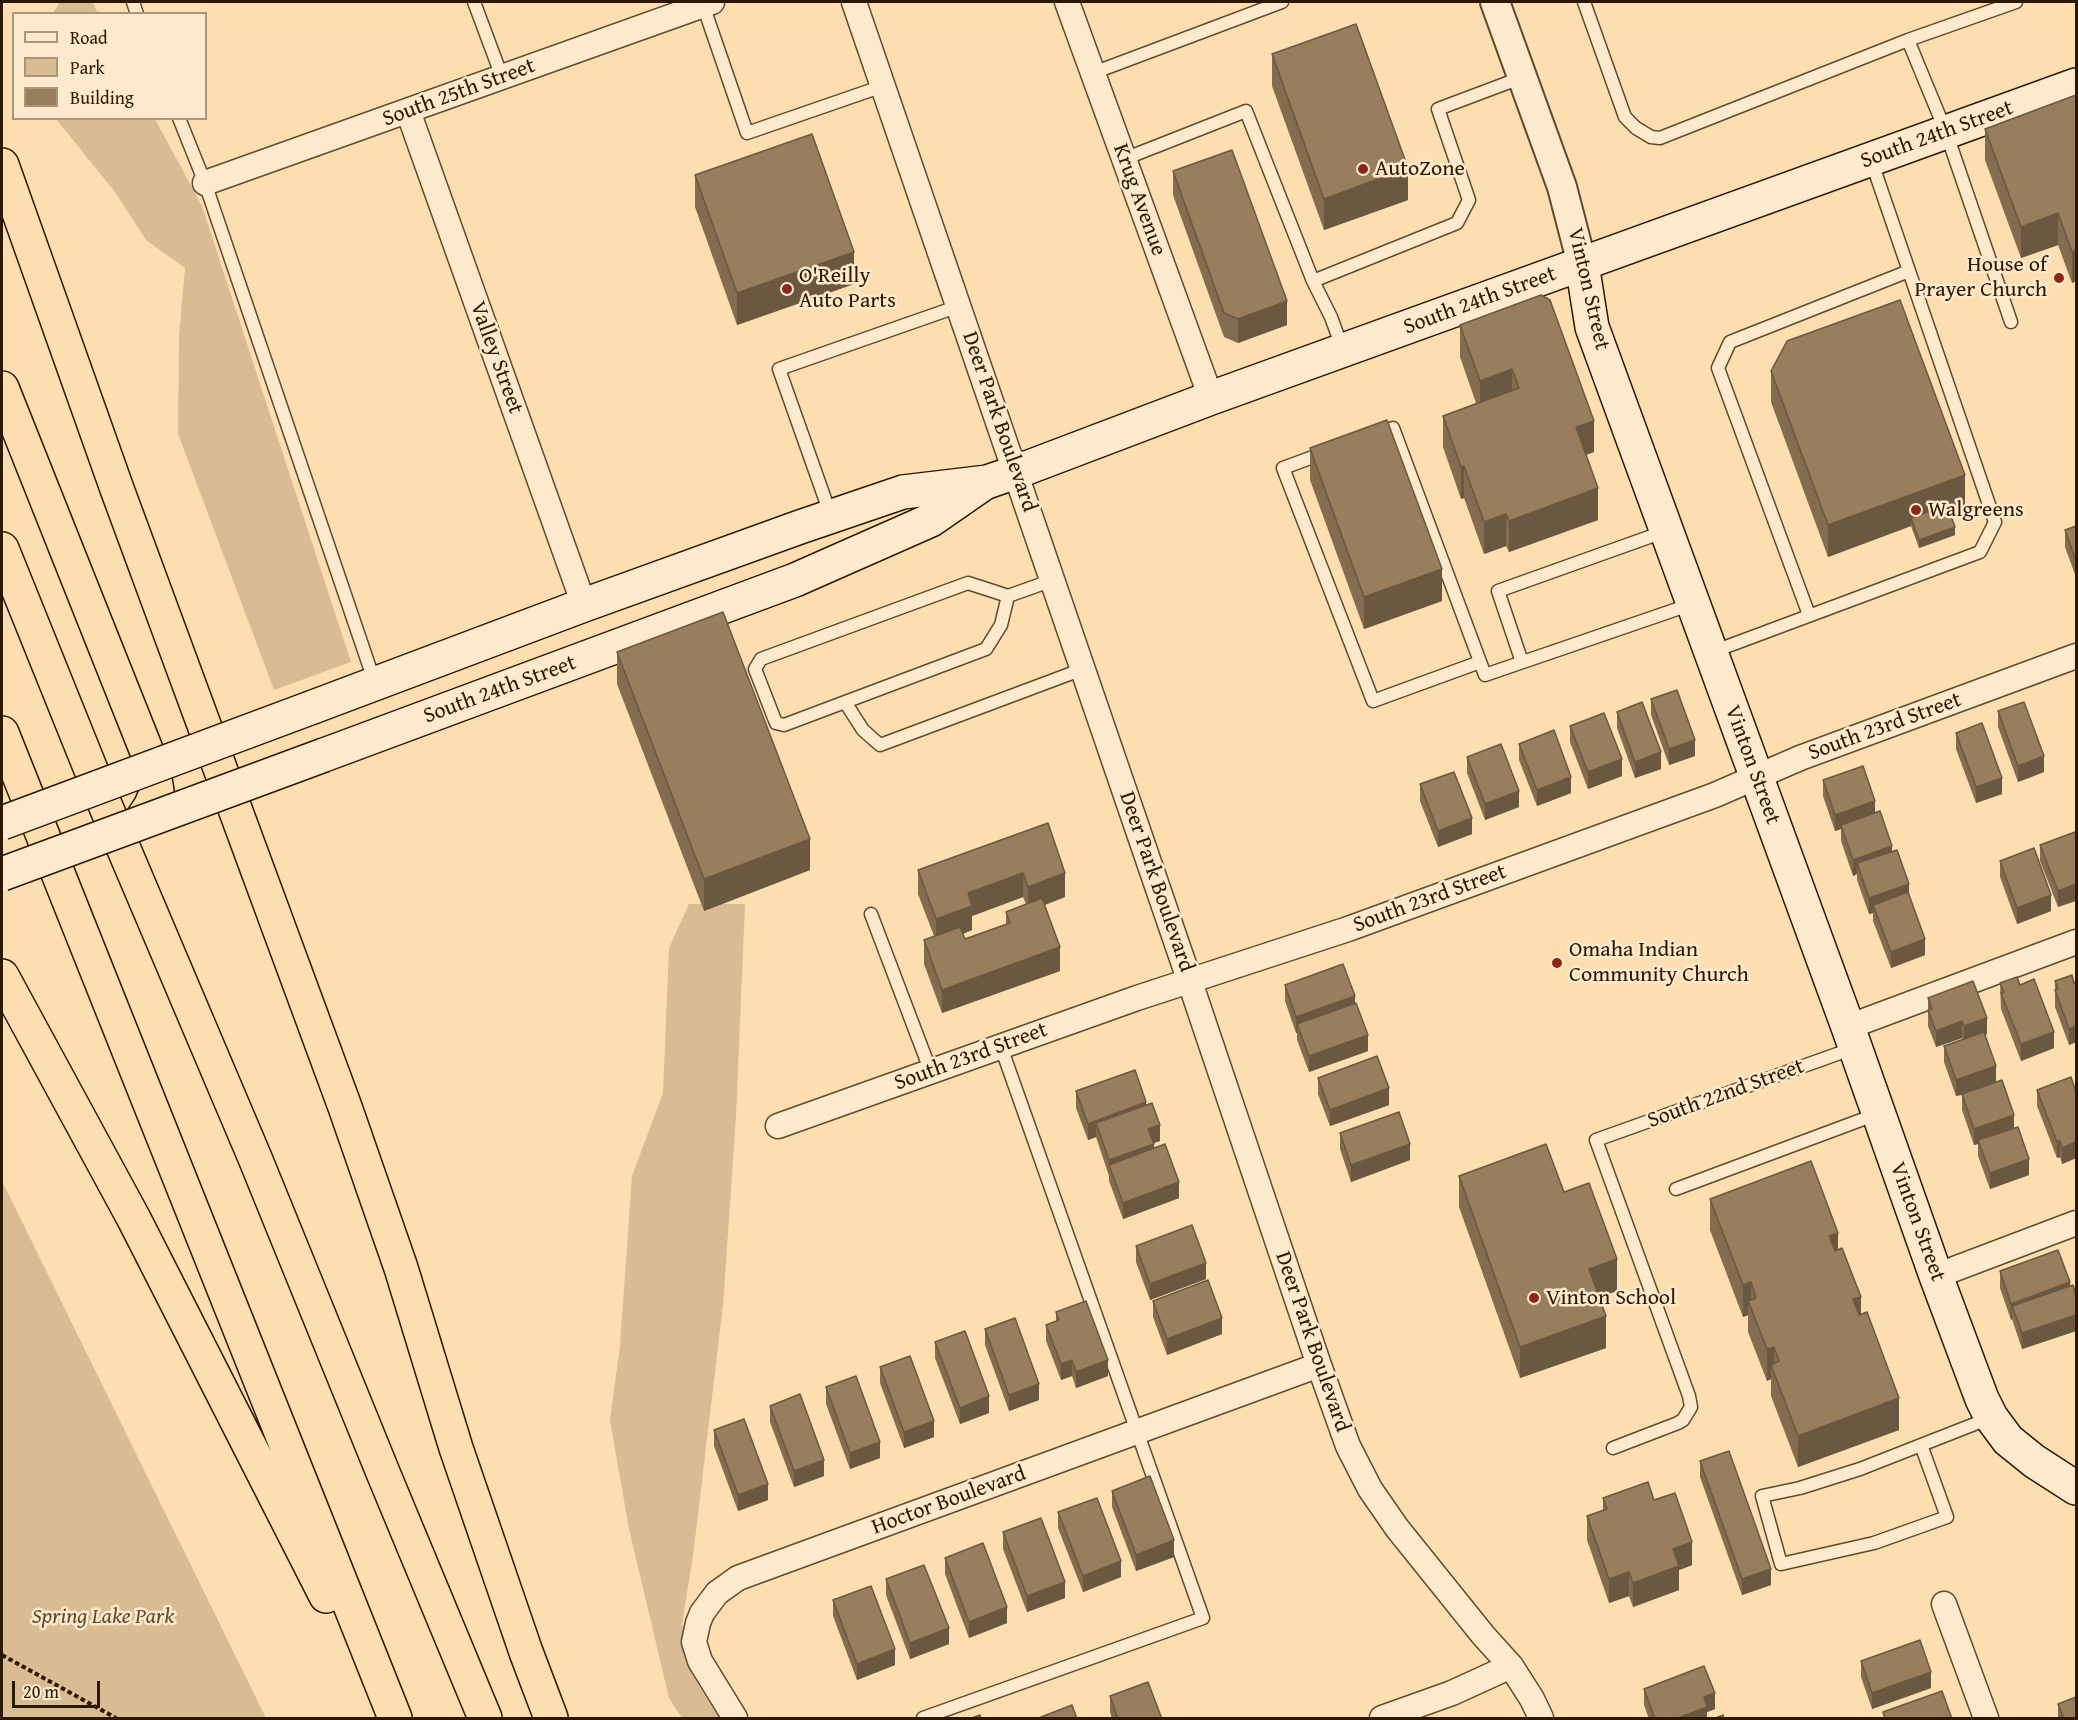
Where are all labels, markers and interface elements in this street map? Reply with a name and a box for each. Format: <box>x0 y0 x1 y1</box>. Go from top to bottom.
legend <box>12 12 207 120</box>
text: Road <box>70 24 108 51</box>
street label: South 25th Street <box>379 53 539 133</box>
text: Park <box>70 54 105 81</box>
text: Building <box>70 84 134 111</box>
street label: South 24th Street <box>1857 95 2017 175</box>
street label: Krug Avenue <box>1107 140 1171 260</box>
place label: AutoZone <box>1375 156 1465 182</box>
marker: AutoZone <box>1356 162 1370 176</box>
street label: Vinton Street <box>1561 225 1615 353</box>
place label: House of Prayer Church <box>1914 252 2047 304</box>
street label: South 24th Street <box>1400 261 1560 341</box>
place label: O'Reilly Auto Parts <box>799 263 896 314</box>
marker: House of Prayer Church <box>2052 271 2066 285</box>
marker: O'Reilly Auto Parts <box>780 282 794 296</box>
street label: Valley Street <box>463 298 529 418</box>
street label: Deer Park Boulevard <box>956 328 1042 516</box>
place label: Walgreens <box>1928 497 2024 523</box>
marker: Walgreens <box>1909 503 1923 517</box>
street label: South 24th Street <box>420 650 580 730</box>
street label: South 23rd Street <box>1805 687 1965 767</box>
street label: Vinton Street <box>1718 702 1786 828</box>
street label: Deer Park Boulevard <box>1113 788 1199 976</box>
street label: South 23rd Street <box>1350 859 1510 939</box>
place label: Omaha Indian Community Church <box>1569 937 1749 988</box>
marker: Omaha Indian Community Church <box>1550 956 1564 970</box>
street label: South 23rd Street <box>891 1017 1051 1097</box>
street label: South 22nd Street <box>1644 1053 1808 1135</box>
street label: Vinton Street <box>1883 1159 1951 1285</box>
street label: Deer Park Boulevard <box>1269 1248 1355 1436</box>
place label: Vinton School <box>1546 1285 1676 1311</box>
marker: Vinton School <box>1527 1291 1541 1305</box>
street label: Hoctor Boulevard <box>868 1461 1030 1541</box>
park label: Spring Lake Park <box>32 1604 174 1630</box>
scale bar <box>15 1669 104 1707</box>
text: 20 m <box>23 1678 59 1705</box>

